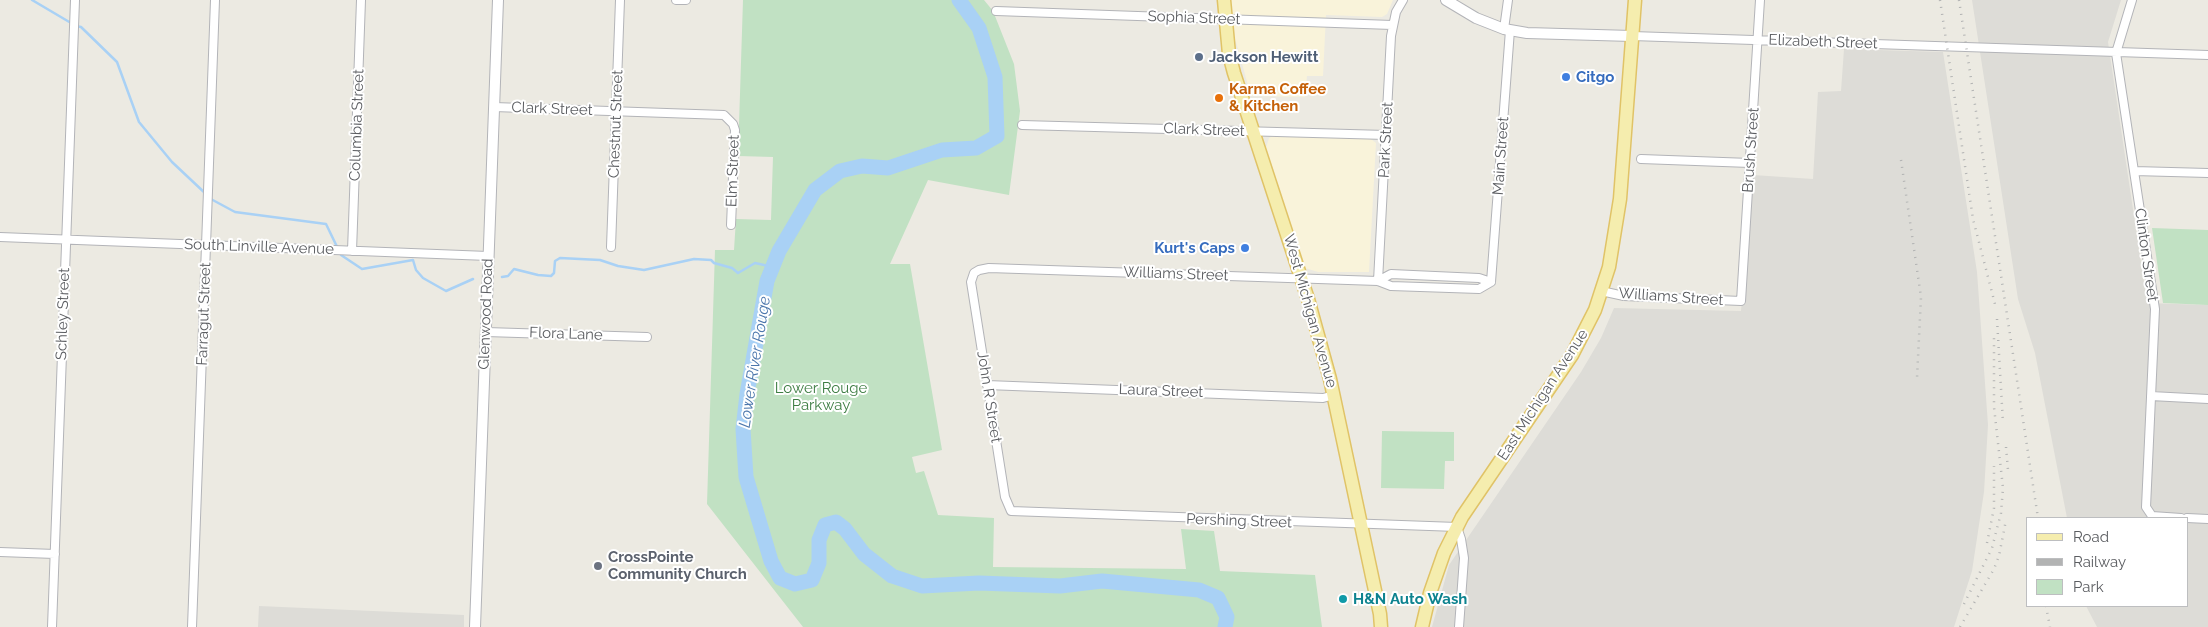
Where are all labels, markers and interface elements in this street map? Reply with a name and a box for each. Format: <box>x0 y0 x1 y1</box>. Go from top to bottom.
street label: Sophia Street <box>1147 7 1241 29</box>
street label: Elizabeth Street <box>1768 31 1878 53</box>
place label: Jackson Hewitt <box>1209 48 1318 66</box>
marker: Jackson Hewitt <box>1193 51 1205 63</box>
place label: Citgo <box>1576 68 1614 86</box>
street label: Columbia Street <box>346 69 368 181</box>
street label: Chestnut Street <box>605 70 627 178</box>
marker: Citgo <box>1560 71 1572 83</box>
place label: Karma Coffee & Kitchen <box>1229 80 1326 115</box>
marker: Karma Coffee & Kitchen <box>1213 92 1225 104</box>
street label: Clark Street <box>511 99 593 119</box>
street label: Park Street <box>1375 102 1397 178</box>
street label: Brush Street <box>1739 107 1763 193</box>
street label: Main Street <box>1489 116 1513 196</box>
street label: Clark Street <box>1163 120 1245 140</box>
street label: Elm Street <box>723 135 743 207</box>
street label: Clinton Street <box>2131 207 2161 303</box>
street label: West Michigan Avenue <box>1279 232 1341 390</box>
street label: South Linville Avenue <box>184 235 334 259</box>
place label: Kurt's Caps <box>1154 239 1235 257</box>
marker: Kurt's Caps <box>1239 242 1251 254</box>
street label: Glenwood Road <box>475 258 497 370</box>
street label: Farragut Street <box>193 262 215 366</box>
street label: Williams Street <box>1123 263 1229 285</box>
street label: Schley Street <box>52 268 74 360</box>
street label: Williams Street <box>1618 284 1724 310</box>
water label: Lower River Rouge <box>735 295 775 429</box>
street label: Flora Lane <box>529 324 603 344</box>
street label: East Michigan Avenue <box>1494 326 1592 464</box>
street label: John R Street <box>973 350 1005 444</box>
park label: Lower Rouge Parkway <box>775 379 867 414</box>
street label: Laura Street <box>1118 381 1204 401</box>
street label: Pershing Street <box>1186 510 1292 532</box>
legend <box>2026 517 2188 607</box>
text: Road <box>2073 528 2109 546</box>
place label: CrossPointe Community Church <box>608 548 747 583</box>
text: Railway <box>2073 553 2126 571</box>
marker: CrossPointe Community Church <box>592 560 604 572</box>
text: Park <box>2073 578 2104 596</box>
place label: H&N Auto Wash <box>1353 590 1467 608</box>
marker: H&N Auto Wash <box>1337 593 1349 605</box>

